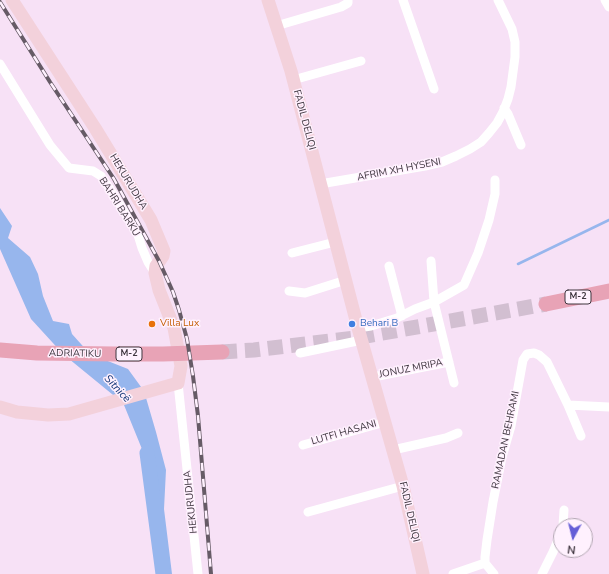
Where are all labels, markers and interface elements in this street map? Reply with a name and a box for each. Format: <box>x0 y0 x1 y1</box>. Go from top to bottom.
street label: FADIL DELIQI <box>290 89 318 151</box>
street label: HEKURUDHA <box>107 152 149 212</box>
street label: AFRIM XH HYSENI <box>356 156 442 184</box>
street label: BAHRI BARKU <box>96 175 142 239</box>
road number: M-2 <box>565 290 591 304</box>
place label: Villa Lux <box>160 318 199 330</box>
place label: Behari B <box>360 318 398 330</box>
marker: Villa Lux <box>147 319 157 329</box>
marker: Behari B <box>347 319 357 329</box>
road number: M-2 <box>116 347 142 361</box>
street label: ADRIATIKU <box>49 348 101 360</box>
street label: JONUZ MRIPA <box>378 357 444 381</box>
water label: Sitnicë <box>101 373 133 405</box>
street label: RAMADAN BEHRAMI <box>490 390 522 490</box>
street label: LUTFI HASANI <box>310 418 378 448</box>
street label: HEKURUDHA <box>182 470 200 534</box>
street label: FADIL DELIQI <box>396 481 422 543</box>
north arrow <box>553 518 593 558</box>
text: N <box>567 541 577 557</box>

